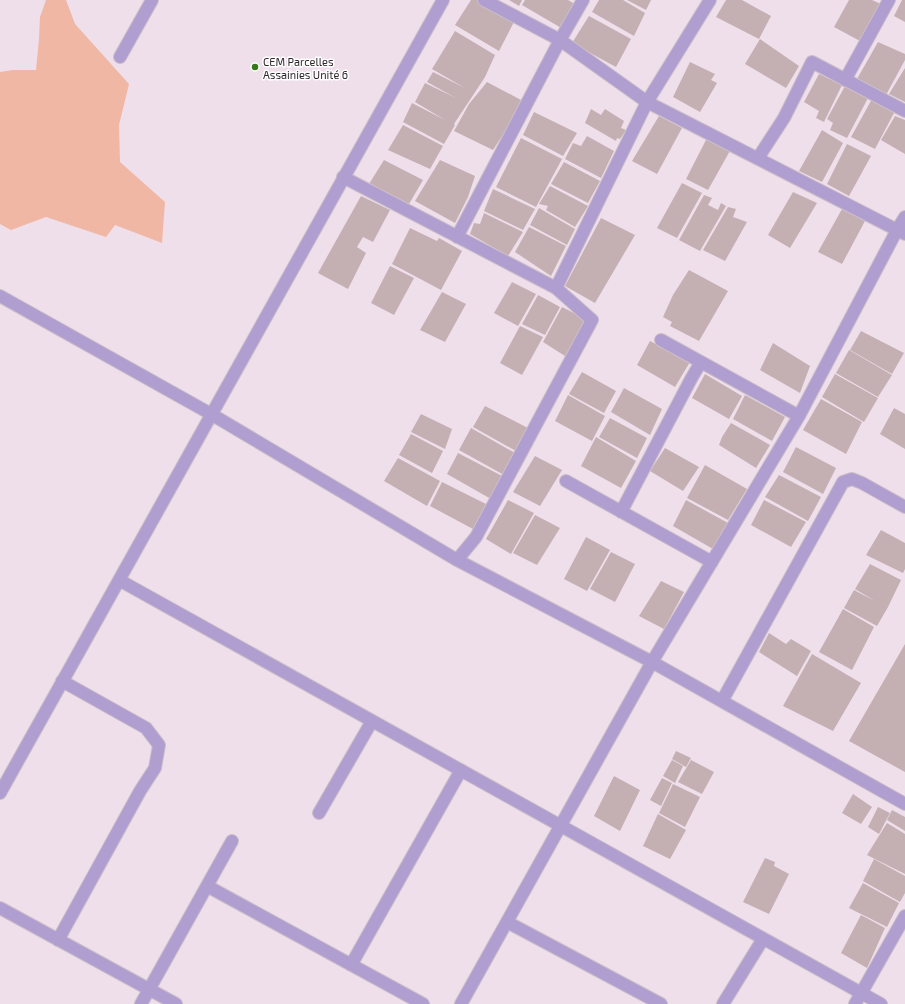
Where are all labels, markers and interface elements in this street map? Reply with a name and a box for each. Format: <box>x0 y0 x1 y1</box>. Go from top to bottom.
place label: CEM Parcelles Assainies Unité 6 <box>263 55 348 81</box>
marker: CEM Parcelles Assainies Unité 6 <box>250 62 260 72</box>

